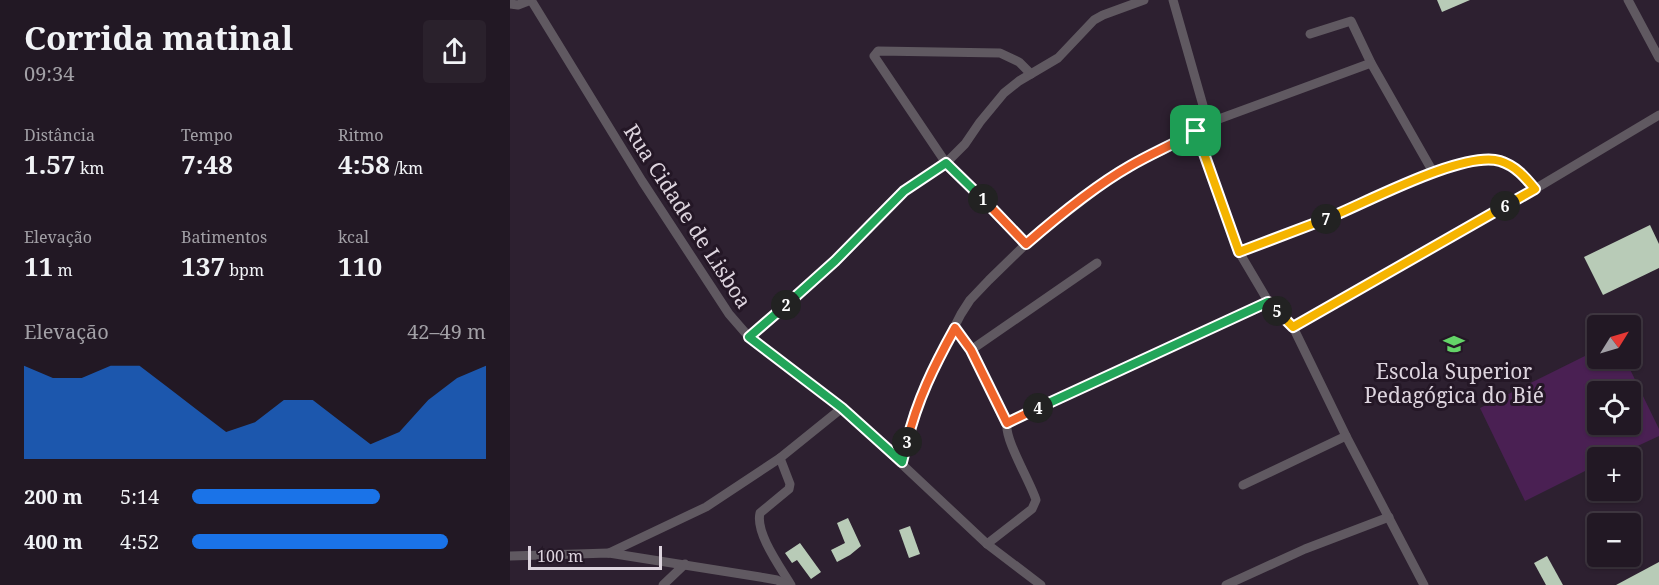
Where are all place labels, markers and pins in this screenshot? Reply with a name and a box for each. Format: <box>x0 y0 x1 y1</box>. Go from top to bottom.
pin <box>1170 105 1221 156</box>
pin: 1 <box>968 184 998 214</box>
pin: 6 <box>1490 191 1520 221</box>
pin: 7 <box>1311 204 1341 234</box>
pin: 2 <box>771 290 801 320</box>
pin: 5 <box>1262 296 1292 326</box>
school or university icon: Escola Superior Pedagógica do Bié <box>1442 332 1466 356</box>
place label: Escola Superior Pedagógica do Bié <box>1364 357 1544 409</box>
pin: 4 <box>1023 393 1053 423</box>
pin: 3 <box>892 427 922 457</box>

